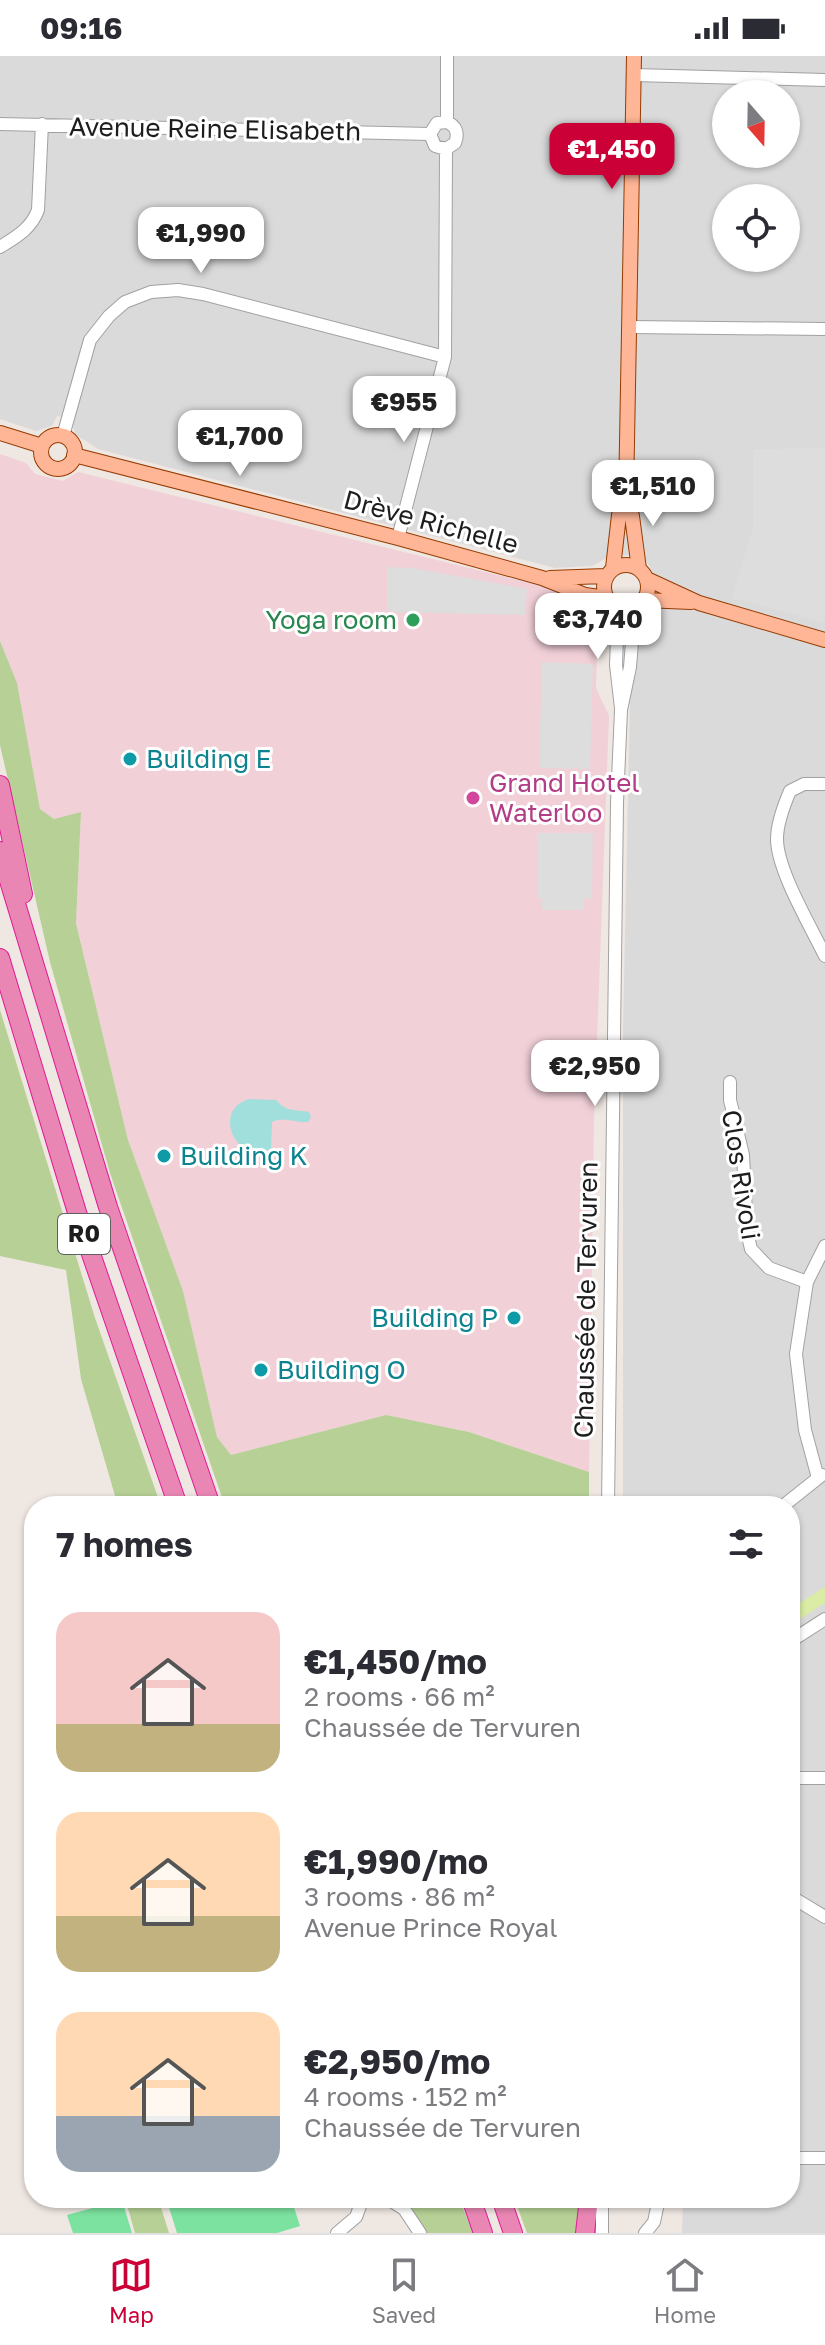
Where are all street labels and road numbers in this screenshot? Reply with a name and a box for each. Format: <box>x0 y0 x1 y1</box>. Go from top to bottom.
street label: Avenue Reine Elisabeth <box>69 110 361 147</box>
street label: Drève Richelle <box>340 483 522 560</box>
street label: Clos Rivoli <box>716 1108 767 1242</box>
street label: Chaussée de Tervuren <box>568 1161 603 1439</box>
road number: R0 <box>58 1214 110 1254</box>

